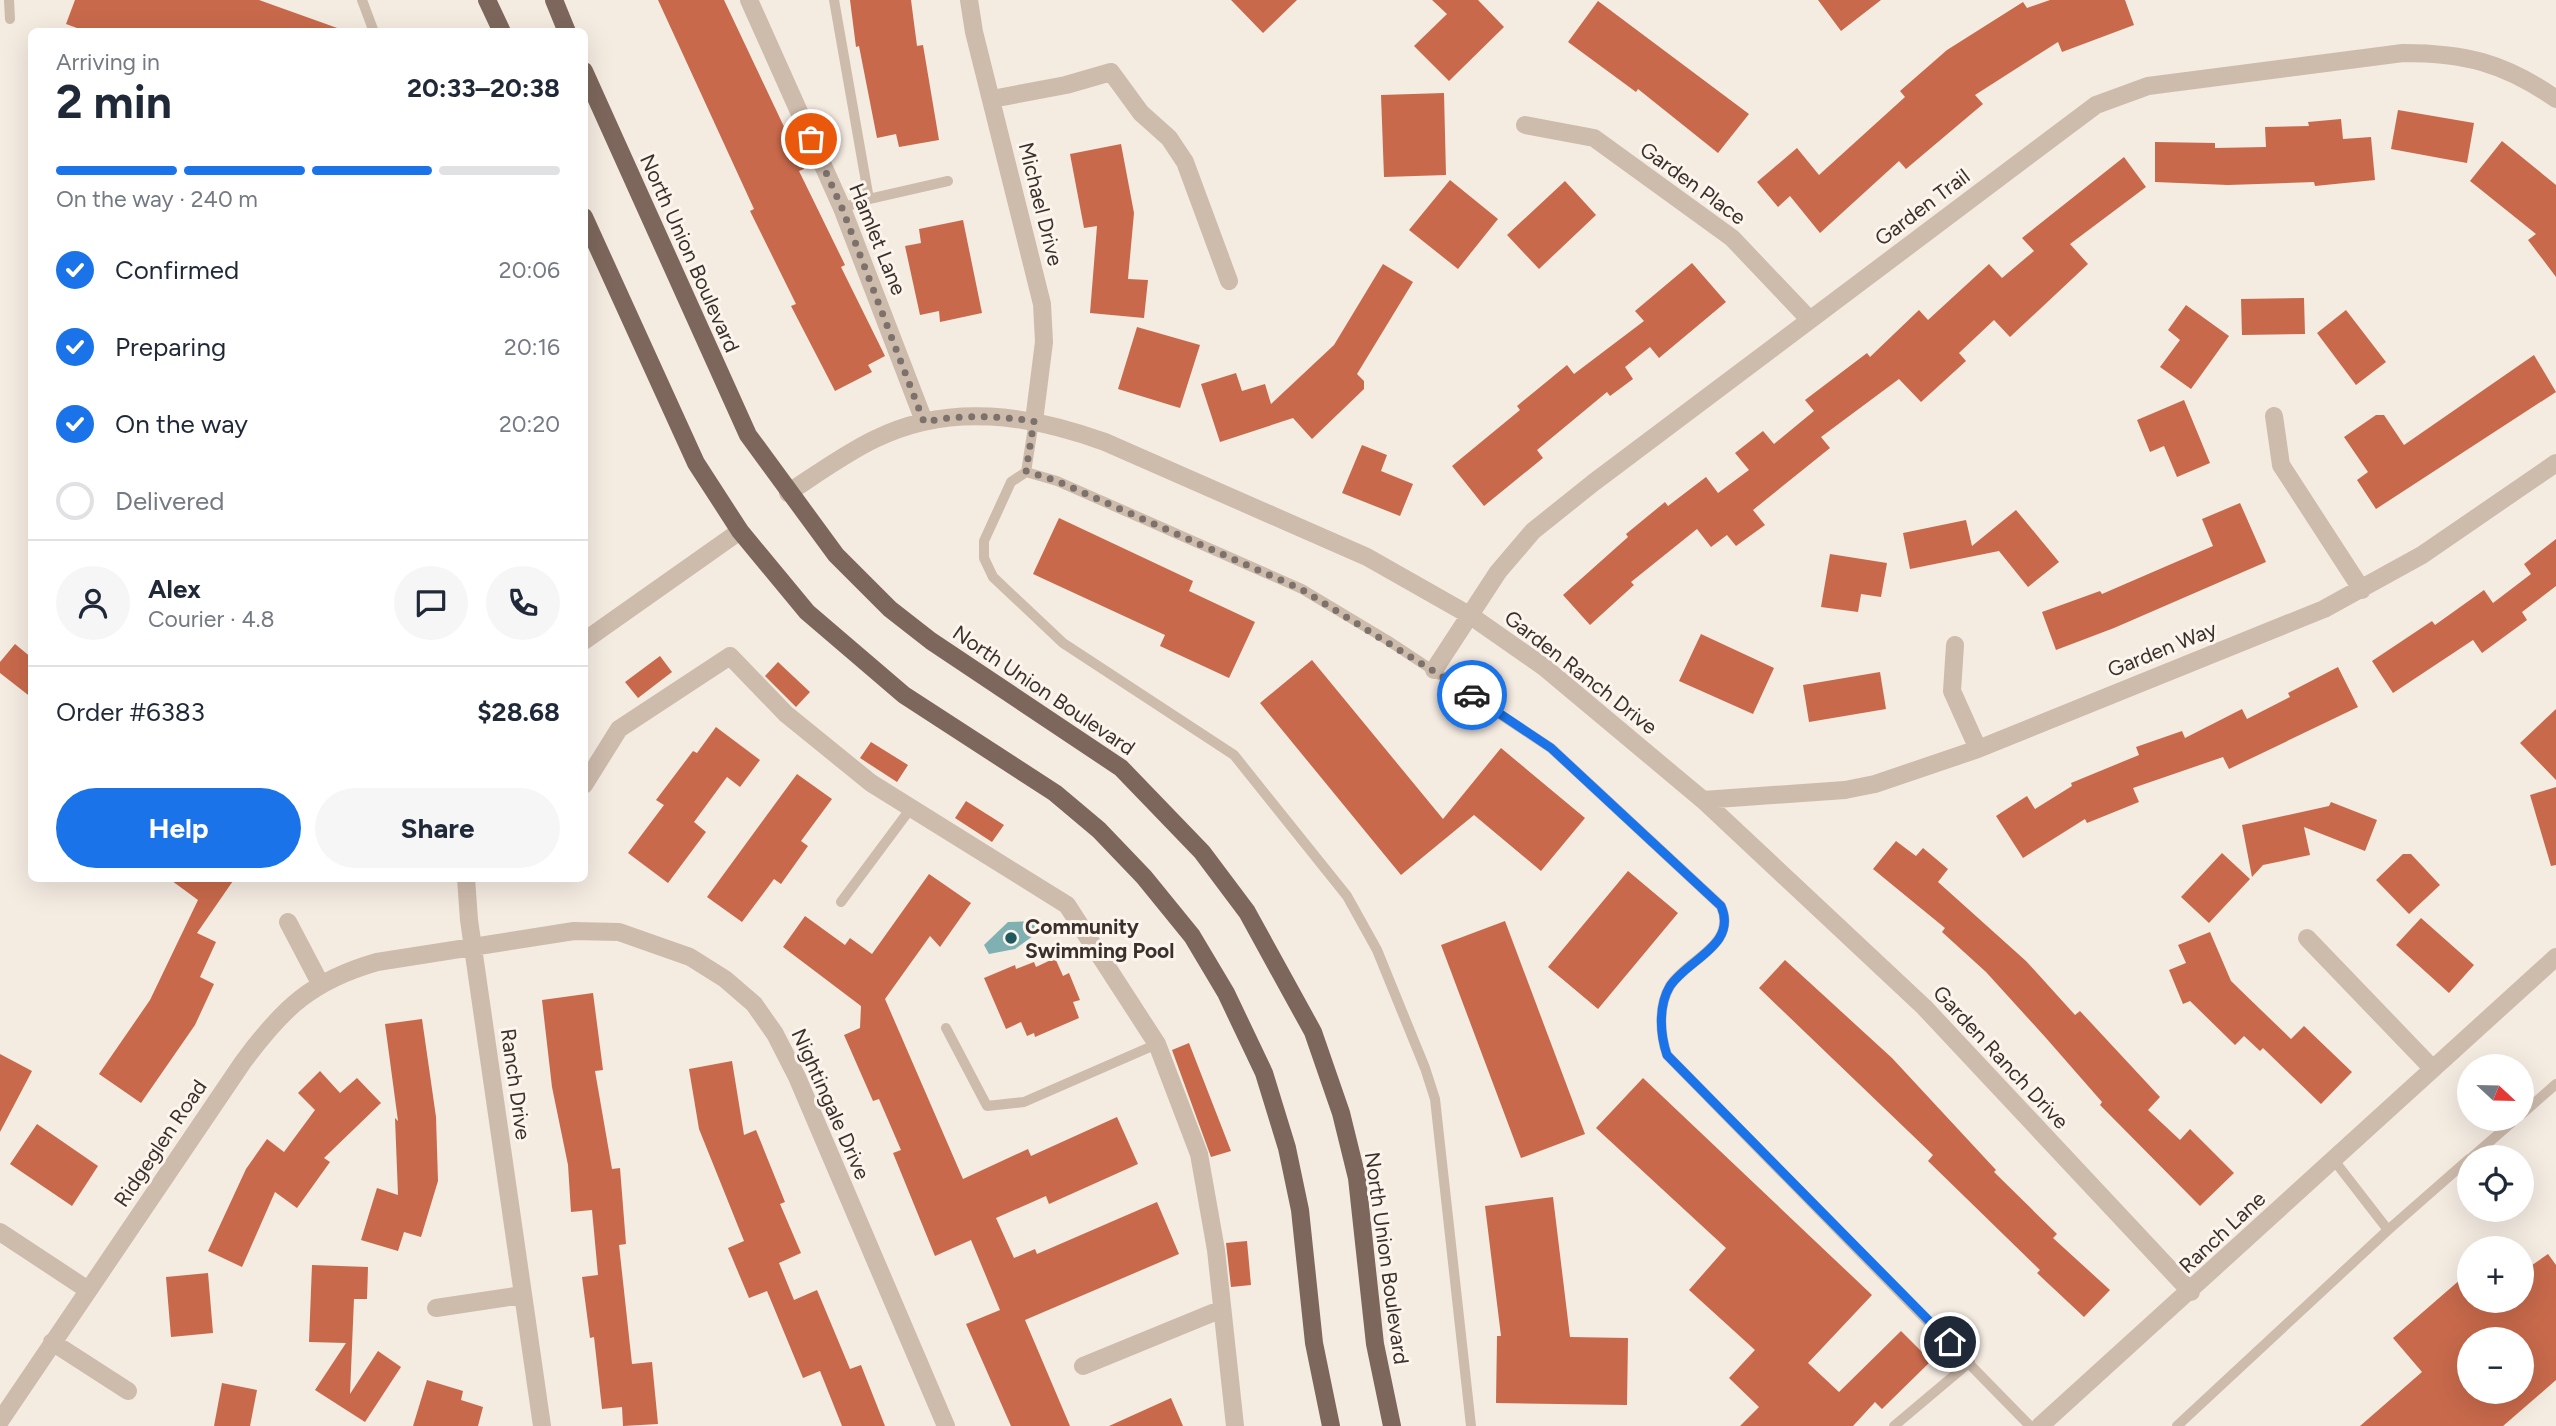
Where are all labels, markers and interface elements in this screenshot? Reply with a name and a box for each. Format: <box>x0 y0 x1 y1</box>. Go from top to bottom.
text: Arriving in <box>56 48 160 76</box>
text: 20:33–20:38 <box>407 72 560 104</box>
text: 2 min <box>56 74 172 130</box>
pin <box>781 109 841 169</box>
icon: bag <box>792 120 830 158</box>
street label: Garden Place <box>1635 136 1751 230</box>
street label: Michael Drive <box>1014 140 1068 268</box>
street label: North Union Boulevard <box>635 150 745 356</box>
street label: Garden Trail <box>1870 163 1974 251</box>
street label: Hamlet Lane <box>844 179 912 299</box>
text: On the way · 240 m <box>56 185 258 213</box>
icon: check <box>56 251 94 289</box>
text: Confirmed <box>115 254 239 286</box>
text: 20:06 <box>499 256 560 284</box>
icon: check <box>56 328 94 366</box>
text: Preparing <box>115 331 226 363</box>
text: 20:16 <box>504 333 560 361</box>
icon: check <box>56 405 94 443</box>
text: On the way <box>115 408 248 440</box>
text: 20:20 <box>499 410 560 438</box>
text: Delivered <box>115 485 224 517</box>
button: person <box>56 566 130 640</box>
button: chat <box>394 566 468 640</box>
button: phone <box>486 566 560 640</box>
text: Alex <box>148 573 201 605</box>
text: Courier · 4.8 <box>148 605 275 633</box>
street label: Garden Ranch Drive <box>1500 605 1662 739</box>
street label: Garden Way <box>2104 616 2220 682</box>
street label: North Union Boulevard <box>948 620 1140 760</box>
courier <box>1437 660 1507 730</box>
icon: car <box>1453 676 1491 714</box>
text: Order #6383 <box>56 696 205 728</box>
text: $28.68 <box>477 696 560 728</box>
button: Help <box>56 788 301 868</box>
button: Share <box>315 788 560 868</box>
place label: Community Swimming Pool <box>1025 914 1174 963</box>
marker: Community Swimming Pool <box>1003 930 1019 946</box>
street label: Garden Ranch Drive <box>1928 980 2074 1134</box>
street label: Nightingale Drive <box>787 1025 875 1183</box>
street label: Ranch Drive <box>496 1027 536 1141</box>
north arrow <box>2457 1054 2534 1130</box>
map controls <box>2457 1054 2534 1404</box>
street label: Ridgeglen Road <box>108 1075 212 1211</box>
button: locate <box>2457 1145 2534 1222</box>
street label: North Union Boulevard <box>1360 1150 1414 1366</box>
street label: Ranch Lane <box>2174 1186 2270 1278</box>
button: + <box>2457 1236 2534 1313</box>
pin <box>1920 1312 1980 1372</box>
icon: home <box>1931 1323 1969 1361</box>
button: − <box>2457 1327 2534 1404</box>

